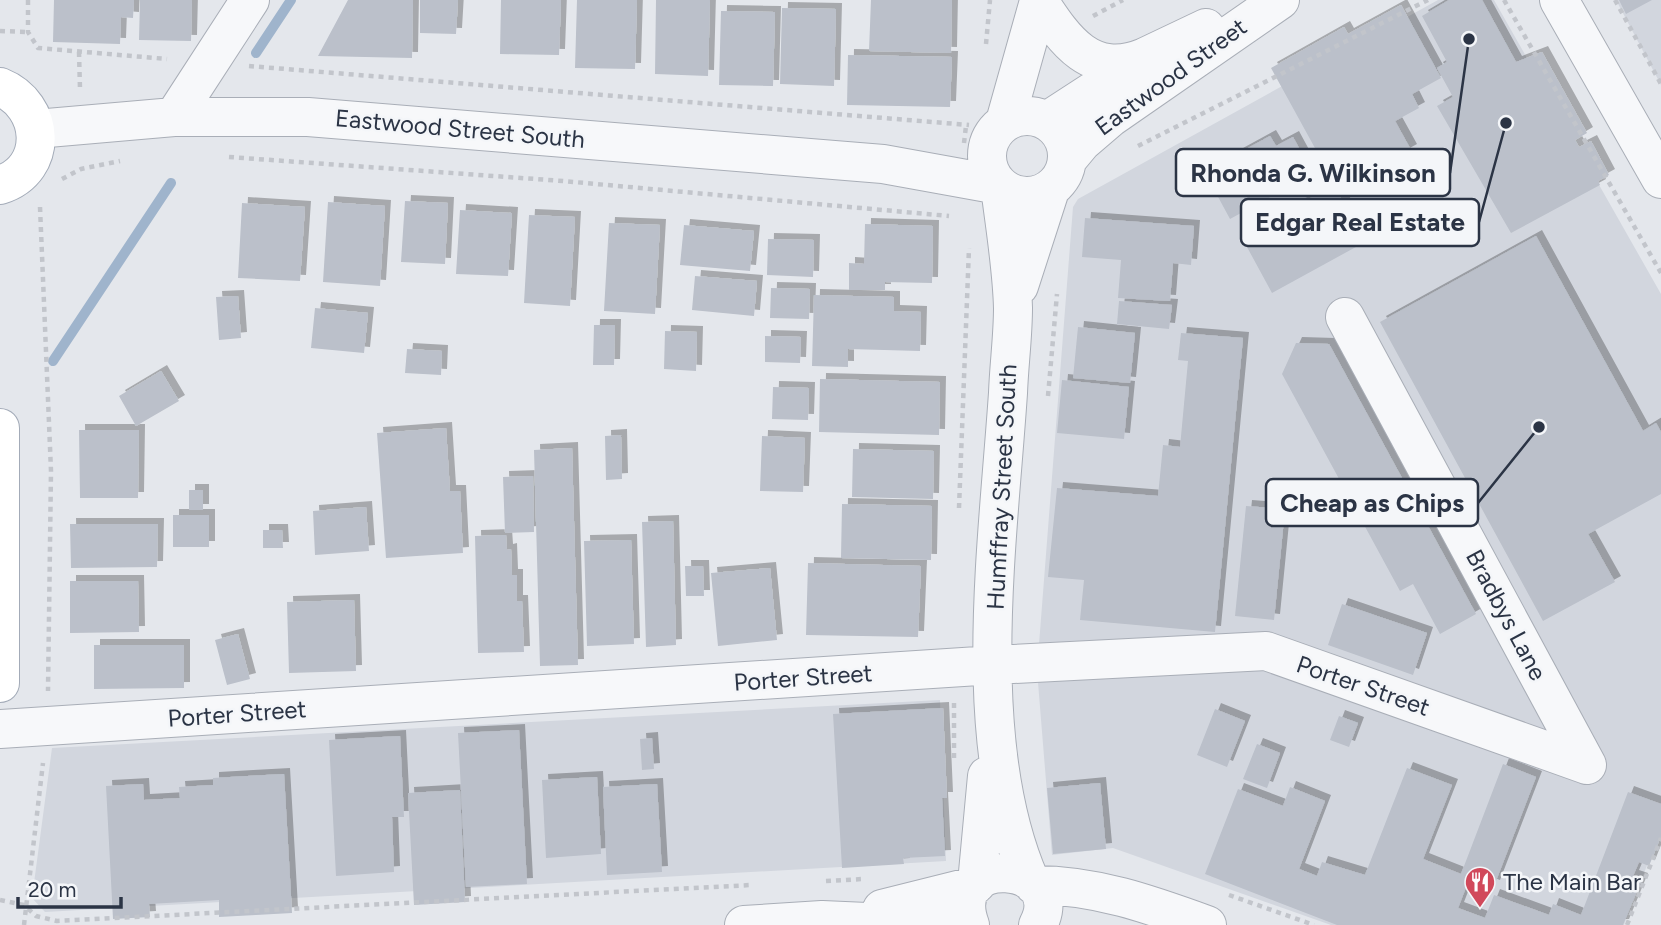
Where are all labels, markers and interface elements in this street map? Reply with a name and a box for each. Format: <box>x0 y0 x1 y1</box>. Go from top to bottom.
street label: Eastwood Street <box>1089 12 1252 141</box>
street label: Eastwood Street South <box>334 103 586 154</box>
callout: Rhonda G. Wilkinson <box>1176 149 1450 196</box>
text: Rhonda G. Wilkinson <box>1190 157 1436 189</box>
callout: Edgar Real Estate <box>1241 199 1479 246</box>
text: Edgar Real Estate <box>1255 206 1465 238</box>
street label: Humffray Street South <box>981 363 1022 611</box>
callout: Cheap as Chips <box>1266 479 1478 526</box>
text: Cheap as Chips <box>1280 487 1464 519</box>
street label: Bradbys Lane <box>1460 544 1553 685</box>
street label: Porter Street <box>1293 649 1434 722</box>
street label: Porter Street <box>733 658 873 697</box>
street label: Porter Street <box>167 694 307 733</box>
restaurant icon: The Main Bar <box>1463 865 1497 909</box>
scale bar <box>18 866 121 910</box>
place label: The Main Bar <box>1503 867 1641 896</box>
text: 20 m <box>28 877 76 902</box>

